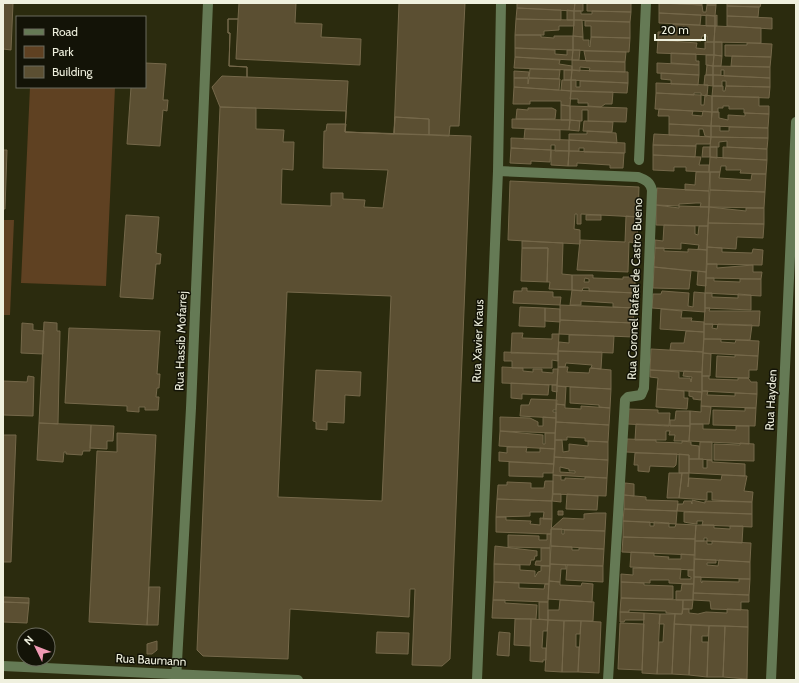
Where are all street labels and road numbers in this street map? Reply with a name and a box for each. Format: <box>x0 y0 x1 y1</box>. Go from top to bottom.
street label: Rua Coronel Rafael de Castro Bueno <box>624 197 645 380</box>
street label: Rua Hassib Mofarrej <box>171 291 190 391</box>
street label: Rua Xavier Kraus <box>469 299 486 383</box>
street label: Rua Hayden <box>761 369 780 431</box>
street label: Rua Baumann <box>115 650 187 669</box>

